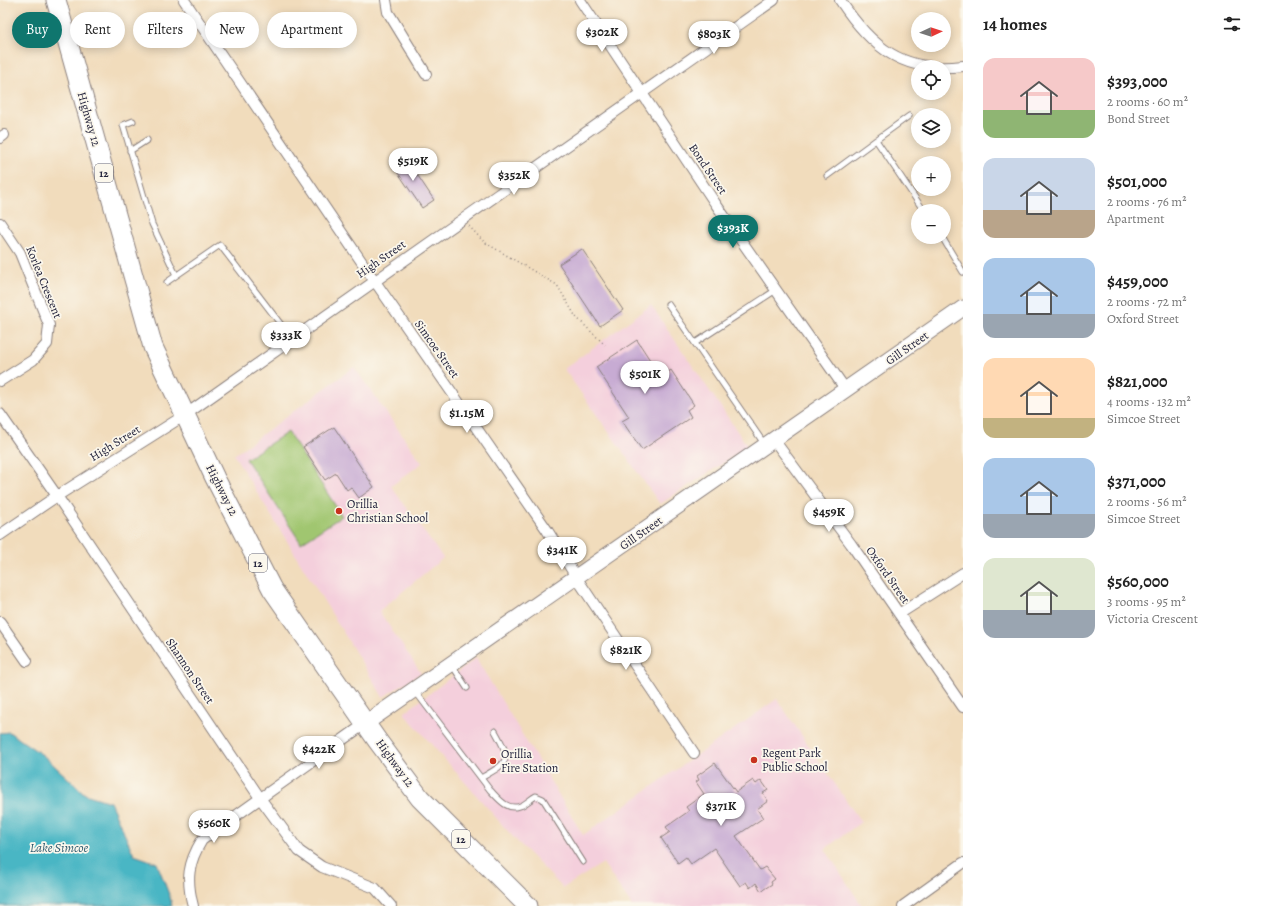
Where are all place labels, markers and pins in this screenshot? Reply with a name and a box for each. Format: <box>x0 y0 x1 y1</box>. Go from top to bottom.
pin: $302K <box>574 19 630 53</box>
pin: $803K <box>686 21 742 55</box>
pin: $519K <box>385 148 441 182</box>
pin: $352K <box>486 162 542 196</box>
pin: $393K <box>705 215 761 249</box>
pin: $333K <box>258 322 314 356</box>
pin: $501K <box>617 361 673 395</box>
pin: $1.15M <box>434 400 500 434</box>
place label: Orillia Christian School <box>347 496 428 526</box>
pin: $459K <box>801 499 857 533</box>
marker: Orillia Christian School <box>334 506 344 516</box>
pin: $341K <box>534 537 590 571</box>
pin: $821K <box>598 637 654 671</box>
pin: $422K <box>291 736 347 770</box>
place label: Regent Park Public School <box>762 745 828 775</box>
place label: Orillia Fire Station <box>501 746 559 776</box>
marker: Regent Park Public School <box>749 755 759 765</box>
marker: Orillia Fire Station <box>488 756 498 766</box>
pin: $371K <box>693 793 749 827</box>
pin: $560K <box>186 810 242 844</box>

